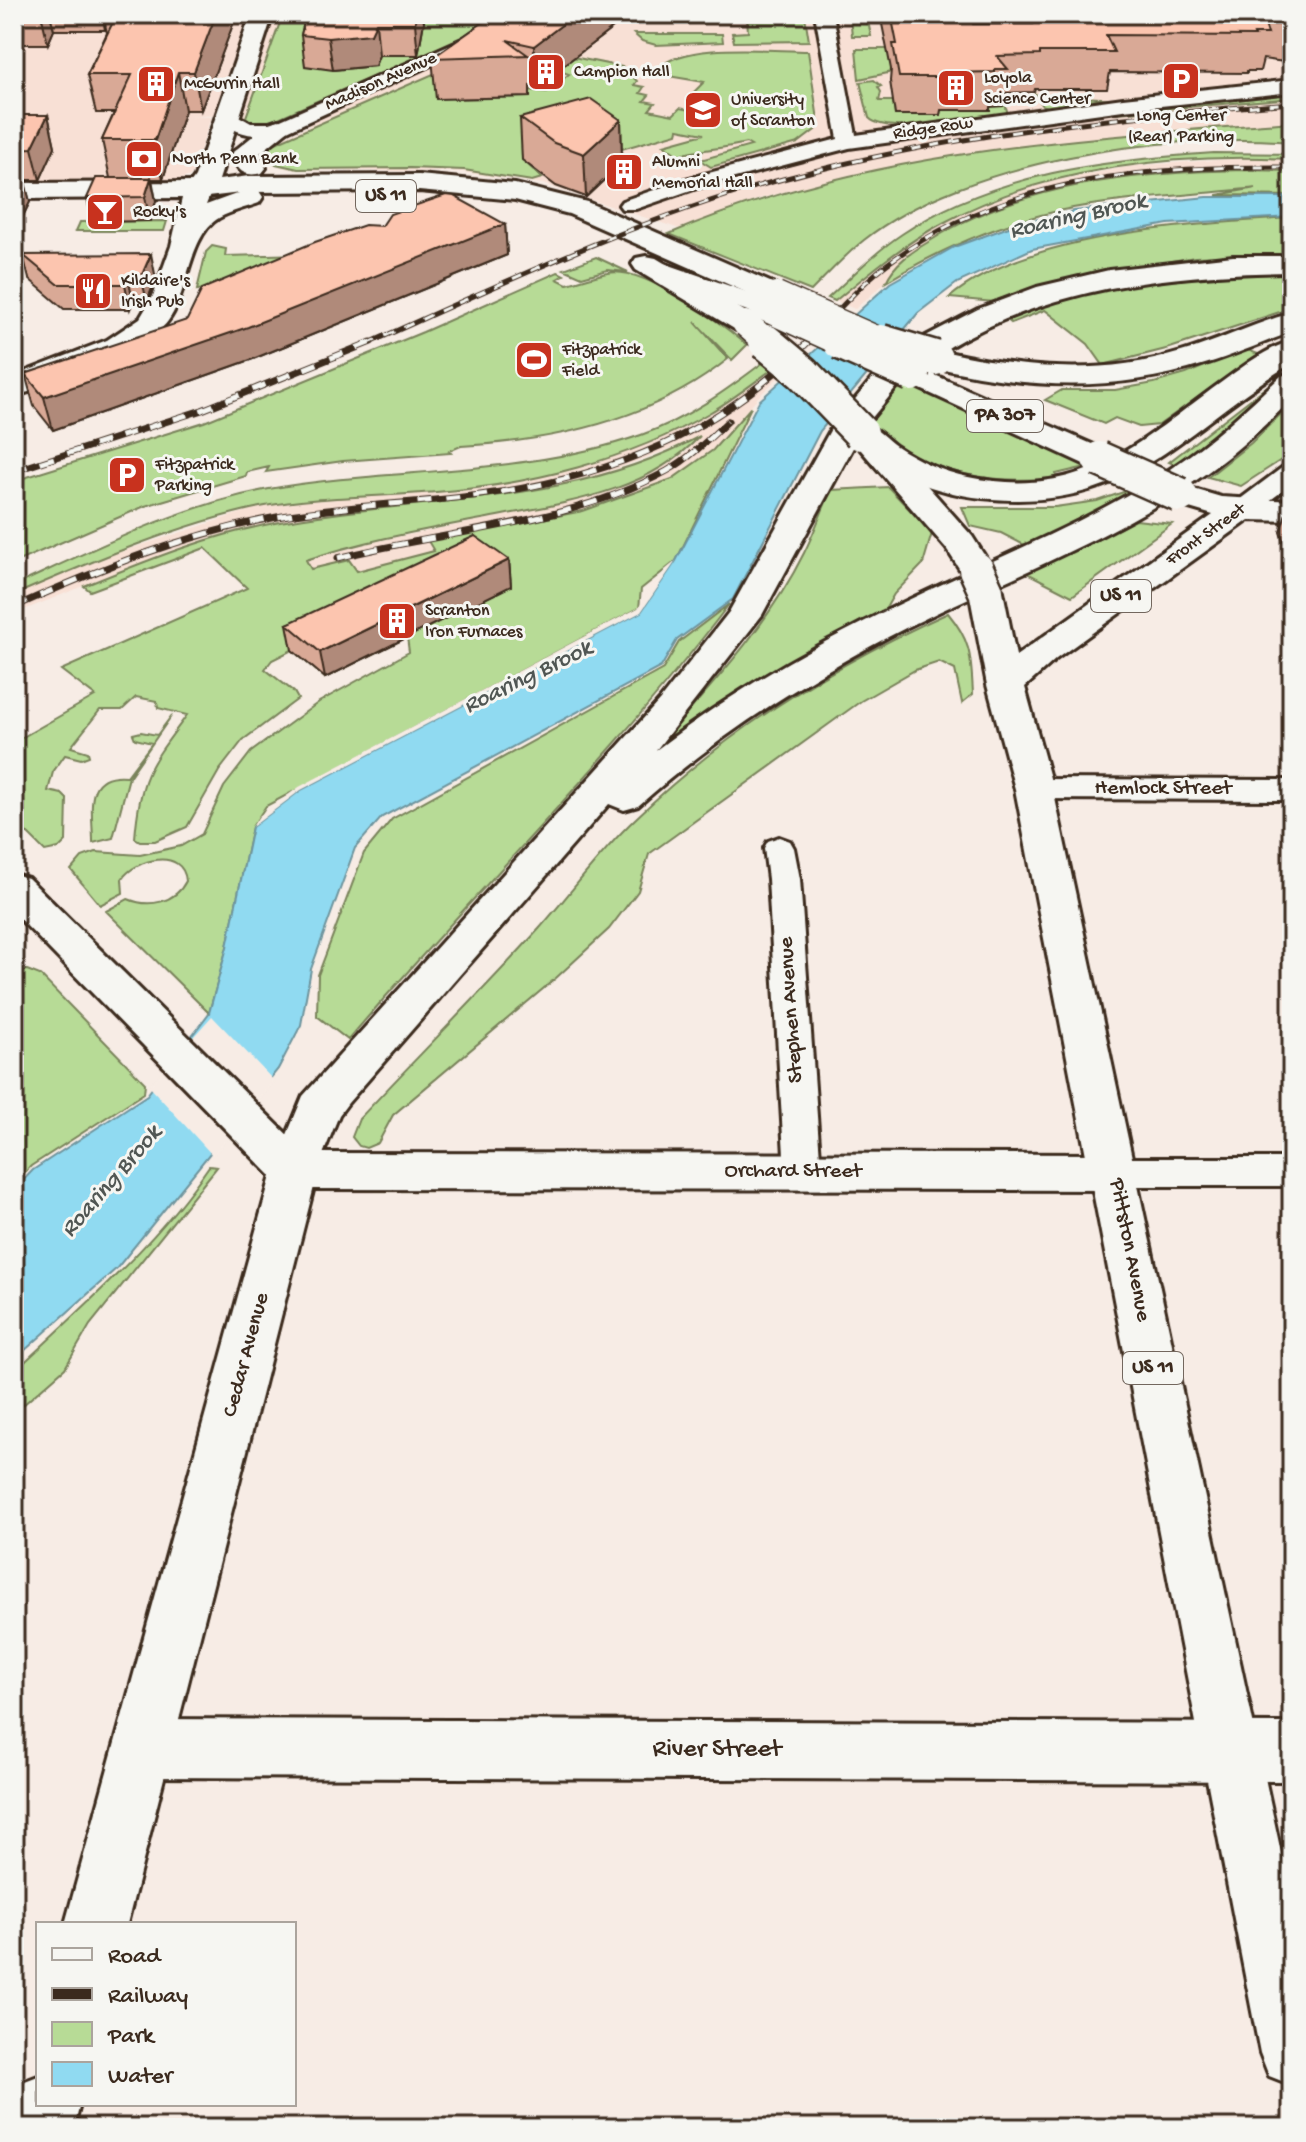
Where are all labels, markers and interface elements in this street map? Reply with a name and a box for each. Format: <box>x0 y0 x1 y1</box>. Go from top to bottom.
street label: Madison Avenue <box>322 48 441 116</box>
building icon: Campion Hall <box>525 51 567 93</box>
parking icon: Long Center (Rear) Parking <box>1160 60 1202 102</box>
place label: Campion Hall <box>574 62 670 83</box>
building icon: McGurrin Hall <box>135 63 177 105</box>
building icon: Loyola Science Center <box>935 67 977 109</box>
place label: Loyola Science Center <box>984 68 1092 110</box>
place label: McGurrin Hall <box>184 74 280 95</box>
school or university icon: University of Scranton <box>682 89 724 131</box>
place label: University of Scranton <box>731 90 815 132</box>
place label: Long Center (Rear) Parking <box>1128 106 1234 148</box>
street label: Ridge Row <box>892 113 974 145</box>
bank icon: North Penn Bank <box>123 138 165 180</box>
place label: North Penn Bank <box>172 149 299 170</box>
building icon: Alumni Memorial Hall <box>603 151 645 193</box>
place label: Alumni Memorial Hall <box>652 152 753 194</box>
road number: US 11 <box>356 180 416 212</box>
water label: Roaring Brook <box>1007 187 1151 247</box>
bar icon: Rocky's <box>84 191 126 233</box>
place label: Rocky's <box>133 202 187 223</box>
restaurant icon: Kildaire's Irish Pub <box>72 270 114 312</box>
place label: Kildaire's Irish Pub <box>121 271 191 313</box>
sports icon: Fitzpatrick Field <box>513 339 555 381</box>
place label: Fitzpatrick Field <box>561 340 643 382</box>
road number: PA 307 <box>967 400 1043 432</box>
parking icon: Fitzpatrick Parking <box>106 454 148 496</box>
place label: Fitzpatrick Parking <box>154 455 236 497</box>
street label: Front Street <box>1161 498 1251 571</box>
road number: US 11 <box>1091 580 1151 612</box>
building icon: Scranton Iron Furnaces <box>376 600 418 642</box>
place label: Scranton Iron Furnaces <box>425 601 524 643</box>
water label: Roaring Brook <box>459 633 599 722</box>
street label: Hemlock Street <box>1095 776 1233 802</box>
street label: Stephen Avenue <box>774 935 810 1084</box>
water label: Roaring Brook <box>55 1118 170 1244</box>
street label: Orchard Street <box>724 1159 864 1185</box>
street label: Pittston Avenue <box>1102 1175 1156 1324</box>
street label: Cedar Avenue <box>218 1289 276 1420</box>
road number: US 11 <box>1123 1352 1183 1384</box>
street label: River Street <box>653 1735 784 1766</box>
legend <box>36 1922 296 2106</box>
text: Road <box>108 1943 162 1972</box>
text: Railway <box>108 1983 188 2012</box>
text: Park <box>107 2023 156 2052</box>
text: Water <box>108 2063 175 2092</box>

